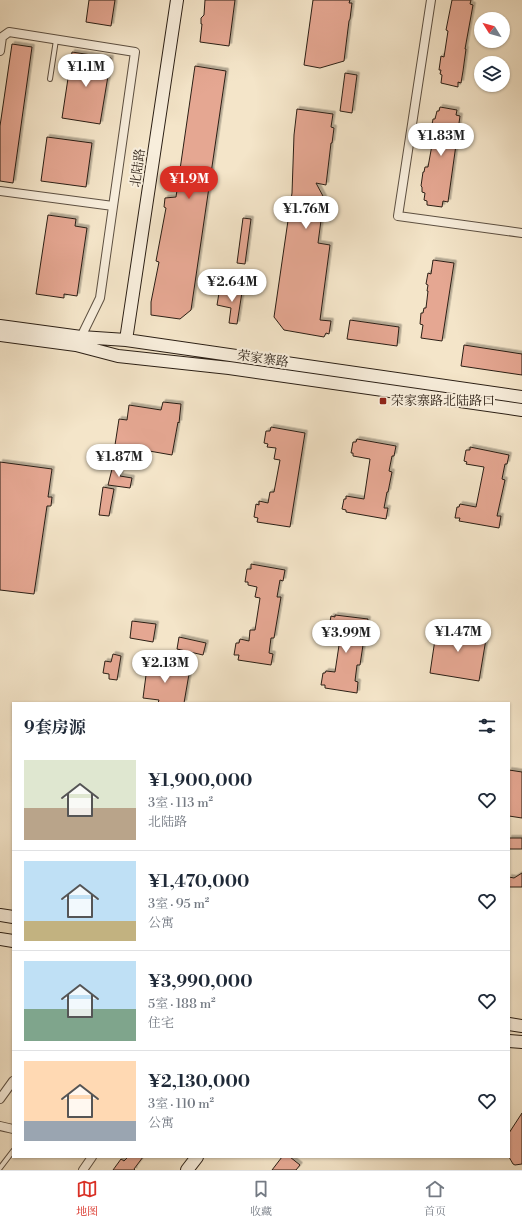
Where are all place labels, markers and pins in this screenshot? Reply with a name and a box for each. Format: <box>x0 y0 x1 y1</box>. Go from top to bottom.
pin: ¥1.1M <box>58 54 114 88</box>
pin: ¥1.83M <box>408 123 474 157</box>
pin: ¥1.9M <box>161 166 217 200</box>
pin: ¥1.76M <box>273 196 339 230</box>
pin: ¥2.64M <box>199 269 265 303</box>
place label: 荣家寨路北陆路口 <box>391 393 495 409</box>
marker: 荣家寨路北陆路口 <box>378 396 388 406</box>
pin: ¥1.87M <box>86 444 152 478</box>
pin: ¥1.47M <box>425 619 491 653</box>
pin: ¥3.99M <box>313 620 379 654</box>
pin: ¥2.13M <box>132 650 198 684</box>

